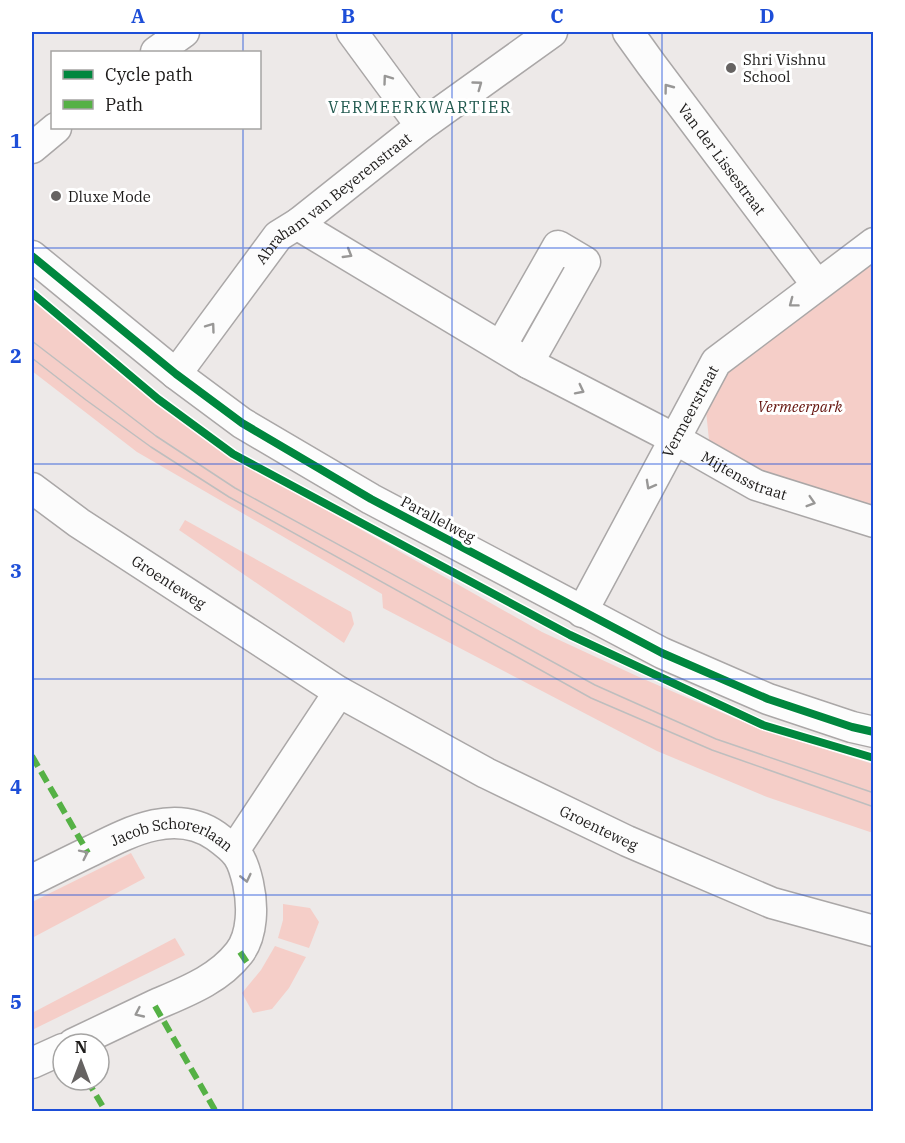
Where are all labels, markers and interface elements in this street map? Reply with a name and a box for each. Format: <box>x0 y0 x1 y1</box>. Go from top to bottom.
text: A <box>131 2 145 29</box>
text: B <box>341 2 355 29</box>
text: C <box>550 2 564 29</box>
text: D <box>759 2 775 29</box>
place label: Shri Vishnu School <box>743 50 826 86</box>
legend <box>51 51 261 129</box>
marker: Shri Vishnu School <box>724 61 738 75</box>
text: Cycle path <box>105 63 193 86</box>
one-way arrow <box>383 74 394 85</box>
one-way arrow <box>472 81 483 92</box>
one-way arrow <box>664 83 675 94</box>
text: Path <box>105 93 143 116</box>
district label: VERMEERKWARTIER <box>328 97 512 117</box>
street label: Van der Lissestraat <box>674 99 770 218</box>
text: 1 <box>10 127 22 154</box>
street label: Abraham van Beyerenstraat <box>251 128 415 268</box>
place label: Dluxe Mode <box>68 187 151 206</box>
marker: Dluxe Mode <box>49 189 63 203</box>
one-way arrow <box>342 247 352 259</box>
one-way arrow <box>789 296 800 307</box>
one-way arrow <box>203 323 214 334</box>
text: 2 <box>10 342 22 369</box>
street label: Vermeerstraat <box>657 362 722 460</box>
one-way arrow <box>574 383 584 394</box>
park label: Vermeerpark <box>758 397 842 416</box>
street label: Mijtensstraat <box>698 447 790 504</box>
one-way arrow <box>646 479 657 490</box>
street label: Parallelweg <box>398 491 478 547</box>
one-way arrow <box>805 495 816 508</box>
street label: Groenteweg <box>128 550 210 613</box>
text: 3 <box>10 557 22 584</box>
text: 4 <box>10 773 22 800</box>
street label: Groenteweg <box>557 801 641 854</box>
text: Jacob Schorerlaan <box>107 813 238 855</box>
street label: Jacob Schorerlaan <box>105 836 235 860</box>
one-way arrow <box>78 850 89 862</box>
one-way arrow <box>239 873 252 883</box>
text: 5 <box>10 988 22 1015</box>
one-way arrow <box>135 1005 146 1017</box>
north arrow <box>51 1032 111 1092</box>
text: N <box>75 1037 87 1057</box>

